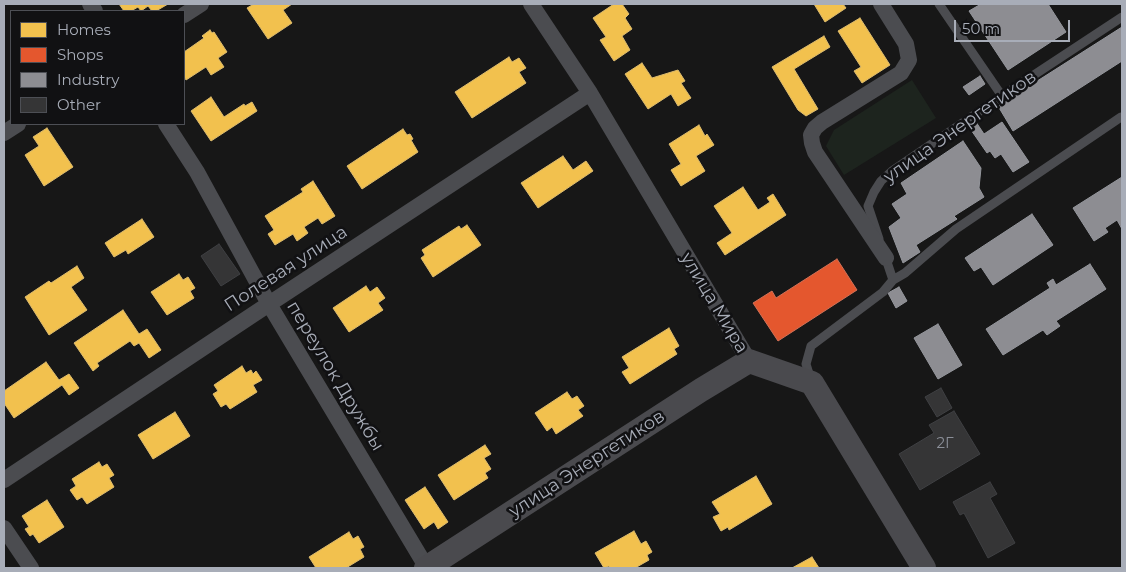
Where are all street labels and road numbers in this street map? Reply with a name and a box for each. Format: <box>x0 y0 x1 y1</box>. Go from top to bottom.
street label: улица Энергетиков <box>879 66 1041 188</box>
street label: Полевая улица <box>221 221 351 317</box>
street label: улица Мира <box>676 249 752 357</box>
street label: переулок Дружбы <box>282 297 388 455</box>
street label: улица Энергетиков <box>505 406 669 522</box>

